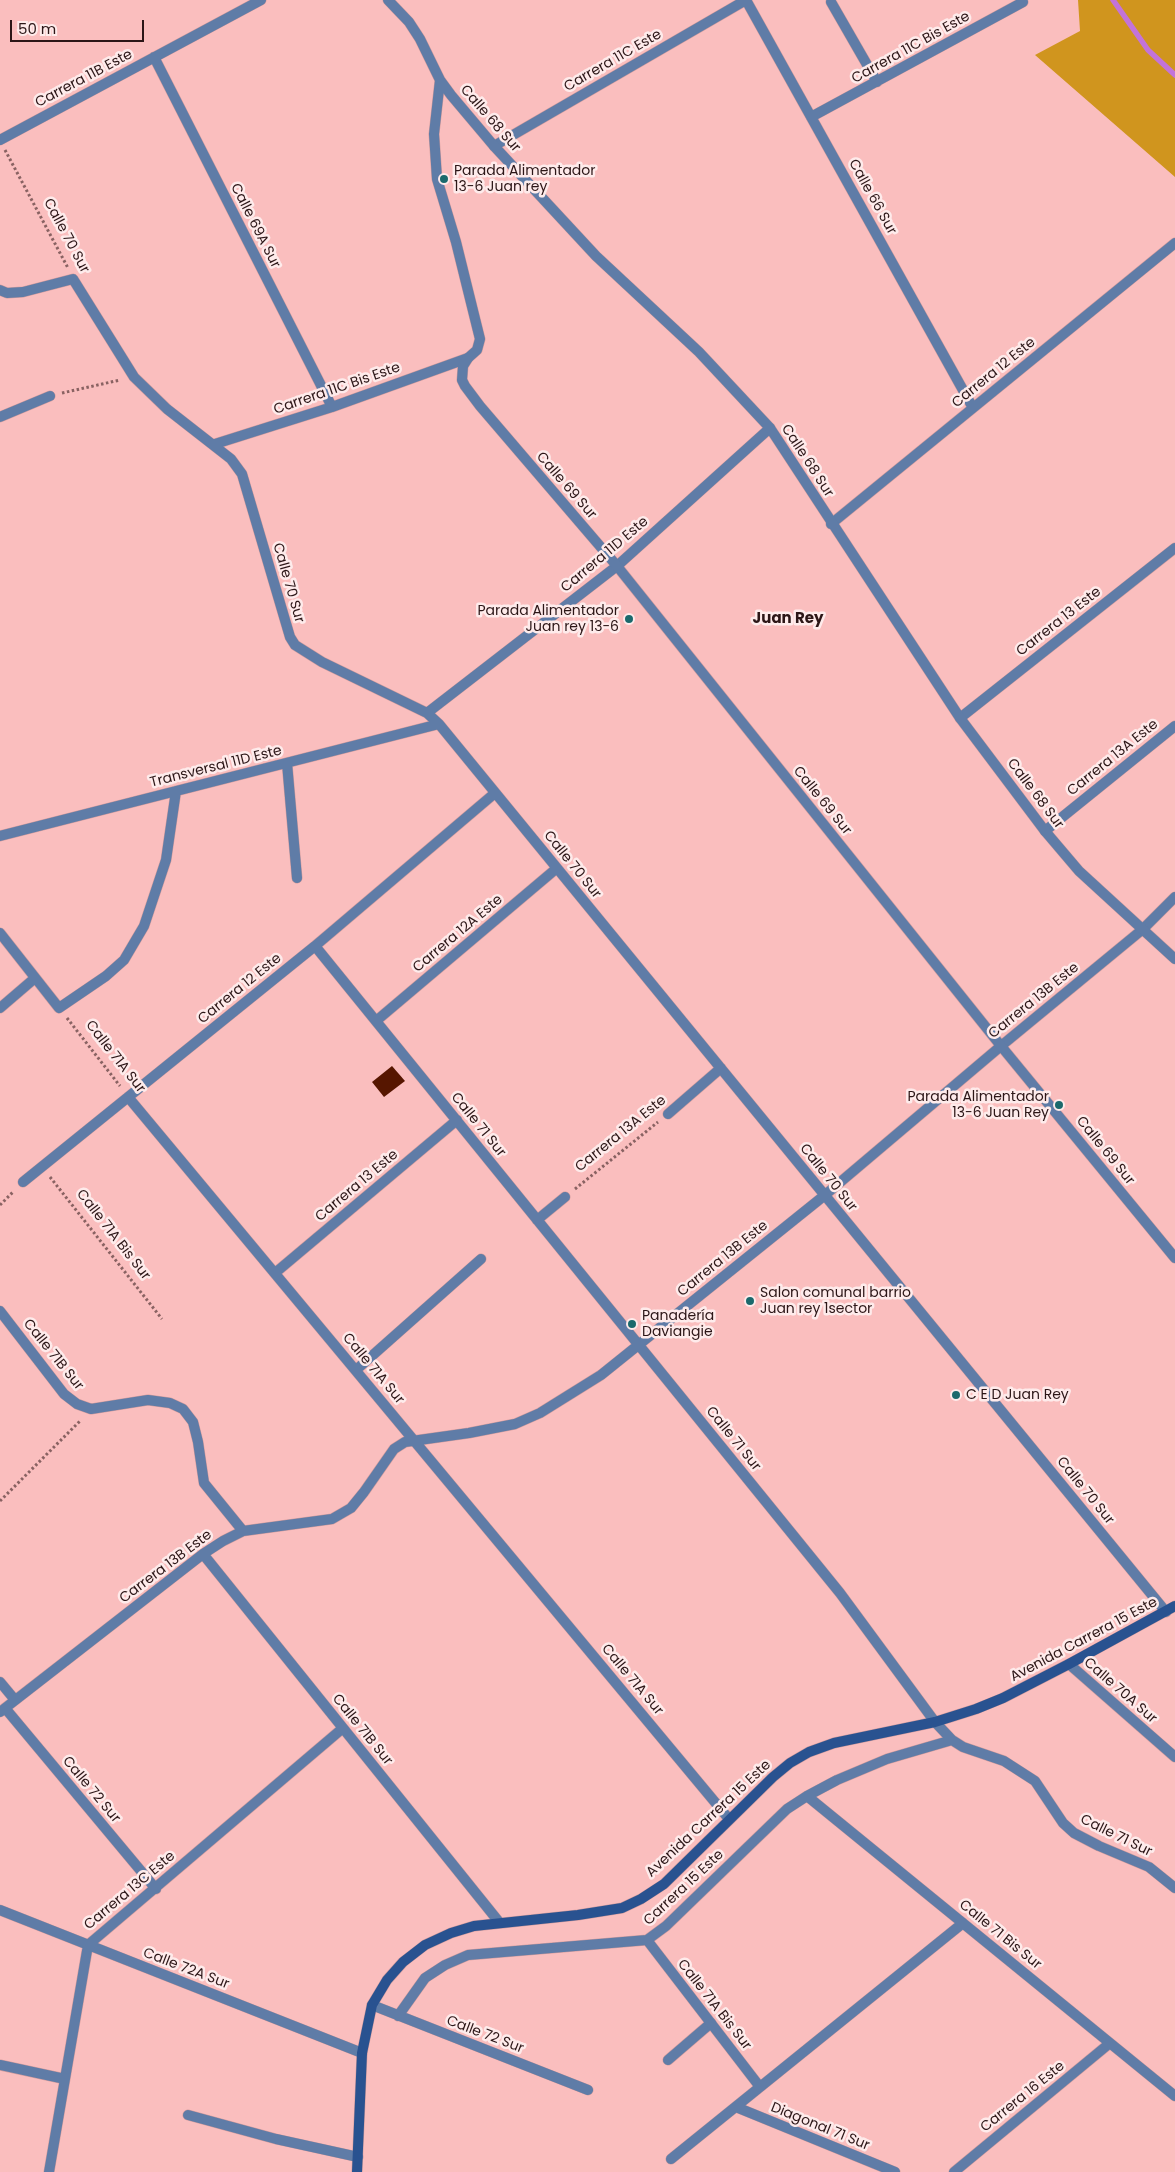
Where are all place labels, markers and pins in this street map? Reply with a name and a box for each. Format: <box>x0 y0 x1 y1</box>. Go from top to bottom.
place label: Parada Alimentador 13-6 Juan rey <box>454 163 596 196</box>
marker: Parada Alimentador 13-6 Juan rey <box>438 173 450 185</box>
place label: Parada Alimentador Juan rey 13-6 <box>477 603 619 636</box>
marker: Parada Alimentador Juan rey 13-6 <box>623 613 635 625</box>
place label: Parada Alimentador 13-6 Juan Rey <box>907 1089 1049 1122</box>
marker: Parada Alimentador 13-6 Juan Rey <box>1053 1099 1065 1111</box>
place label: Salon comunal barrio Juan rey 1sector <box>760 1285 911 1318</box>
marker: Salon comunal barrio Juan rey 1sector <box>744 1295 756 1307</box>
place label: Panadería Daviangie <box>642 1308 714 1340</box>
marker: Panadería Daviangie <box>626 1318 638 1330</box>
place label: C E D Juan Rey <box>966 1387 1069 1403</box>
marker: C E D Juan Rey <box>950 1389 962 1401</box>

